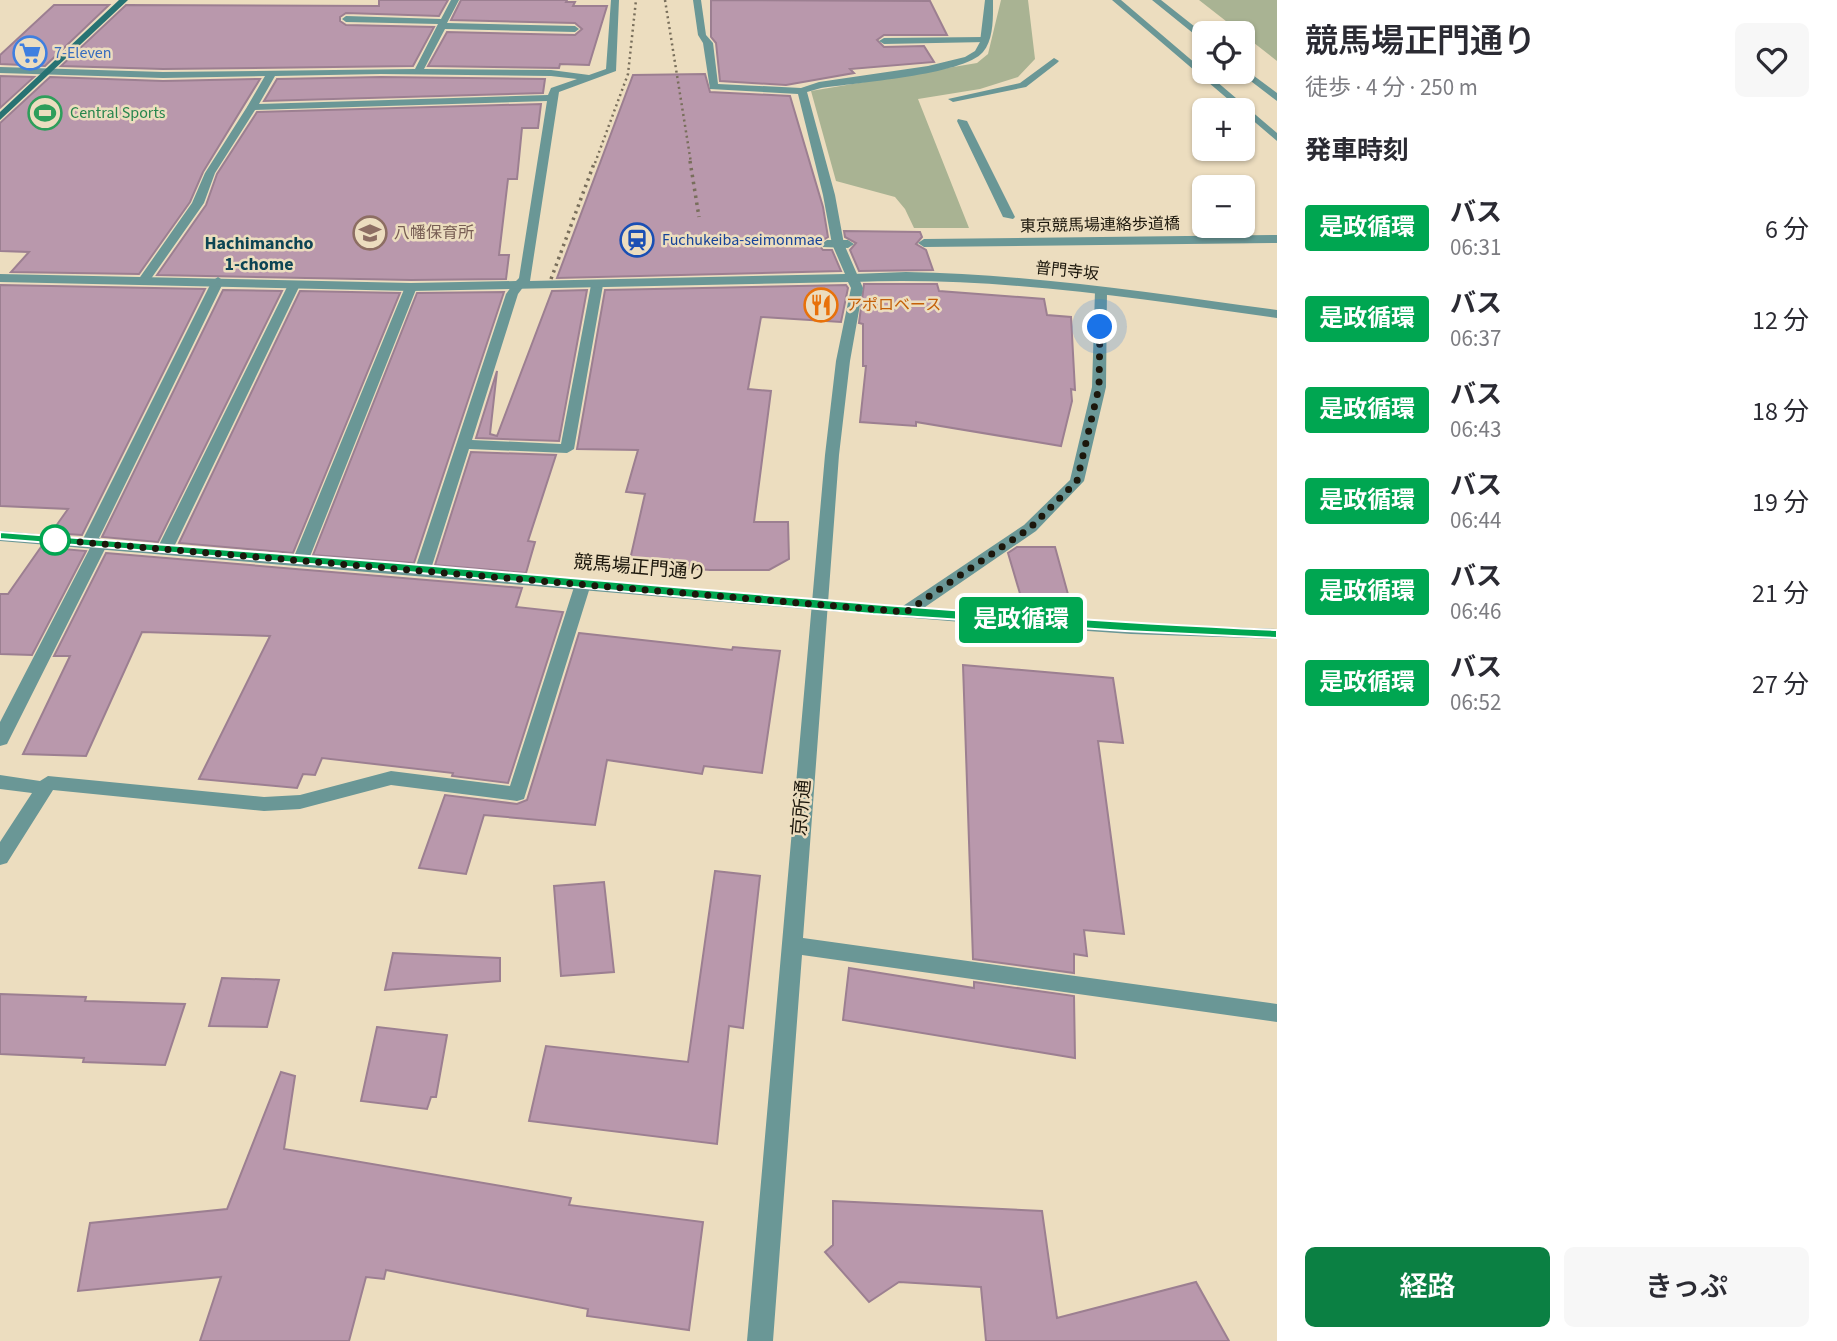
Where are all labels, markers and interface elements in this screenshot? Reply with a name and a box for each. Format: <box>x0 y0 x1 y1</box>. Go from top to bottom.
text: 競馬場正門通り <box>1305 18 1536 65</box>
map controls <box>1192 21 1255 238</box>
button: locate <box>1192 21 1255 84</box>
button: heart <box>1735 23 1809 97</box>
supermarket icon: 7-Eleven <box>11 34 49 72</box>
place label: 7-Eleven <box>54 42 112 64</box>
text: 徒歩 · 4 分 · 250 m <box>1305 71 1478 104</box>
sports icon: Central Sports <box>26 94 64 132</box>
button: + <box>1192 98 1255 161</box>
place label: Central Sports <box>70 102 166 124</box>
text: 発車時刻 <box>1305 132 1409 169</box>
button: − <box>1192 175 1255 238</box>
text: バス <box>1450 194 1502 231</box>
text: 是政循環 <box>1319 210 1415 245</box>
text: 6 分 <box>1765 211 1809 248</box>
street label: 東京競馬場連絡歩道橋 <box>1020 213 1180 237</box>
school or university icon: 八幡保育所 <box>351 214 389 252</box>
station icon: Fuchukeiba-seimonmae <box>618 221 656 259</box>
place label: 八幡保育所 <box>394 222 474 244</box>
place label: Fuchukeiba-seimonmae <box>662 229 823 251</box>
district label: Hachimancho 1-chome <box>204 231 314 277</box>
text: 06:31 <box>1450 231 1501 264</box>
street label: 普門寺坂 <box>1034 257 1100 285</box>
text: バス <box>1450 285 1502 322</box>
restaurant icon: アポロベース <box>802 286 840 324</box>
place label: アポロベース <box>846 294 941 316</box>
text: 是政循環 <box>1319 301 1415 336</box>
text: 12 分 <box>1752 302 1809 339</box>
your location <box>1082 309 1117 344</box>
text: 06:37 <box>1450 322 1501 355</box>
text: バス <box>1450 376 1502 413</box>
text: 是政循環 <box>1319 392 1415 427</box>
text: 18 分 <box>1752 393 1809 430</box>
text: 06:43 <box>1450 413 1501 446</box>
text: バス <box>1450 467 1502 504</box>
text: 是政循環 <box>1319 483 1415 518</box>
text: 19 分 <box>1752 484 1809 521</box>
text: 06:44 <box>1450 504 1501 537</box>
unlabelled marker <box>40 525 70 555</box>
street label: 競馬場正門通り <box>573 549 707 587</box>
text: バス <box>1450 558 1502 595</box>
text: 是政循環 <box>1319 574 1415 609</box>
text: 21 分 <box>1752 575 1809 612</box>
text: 06:46 <box>1450 595 1501 628</box>
line badge: 是政循環 <box>972 597 1070 643</box>
text: 是政循環 <box>973 602 1069 637</box>
text: バス <box>1450 649 1502 686</box>
text: 是政循環 <box>1319 665 1415 700</box>
text: 27 分 <box>1752 666 1809 703</box>
text: 06:52 <box>1450 686 1501 719</box>
street label: 京所通 <box>786 778 818 838</box>
button: 経路 <box>1305 1247 1550 1327</box>
button: きっぷ <box>1564 1247 1809 1327</box>

